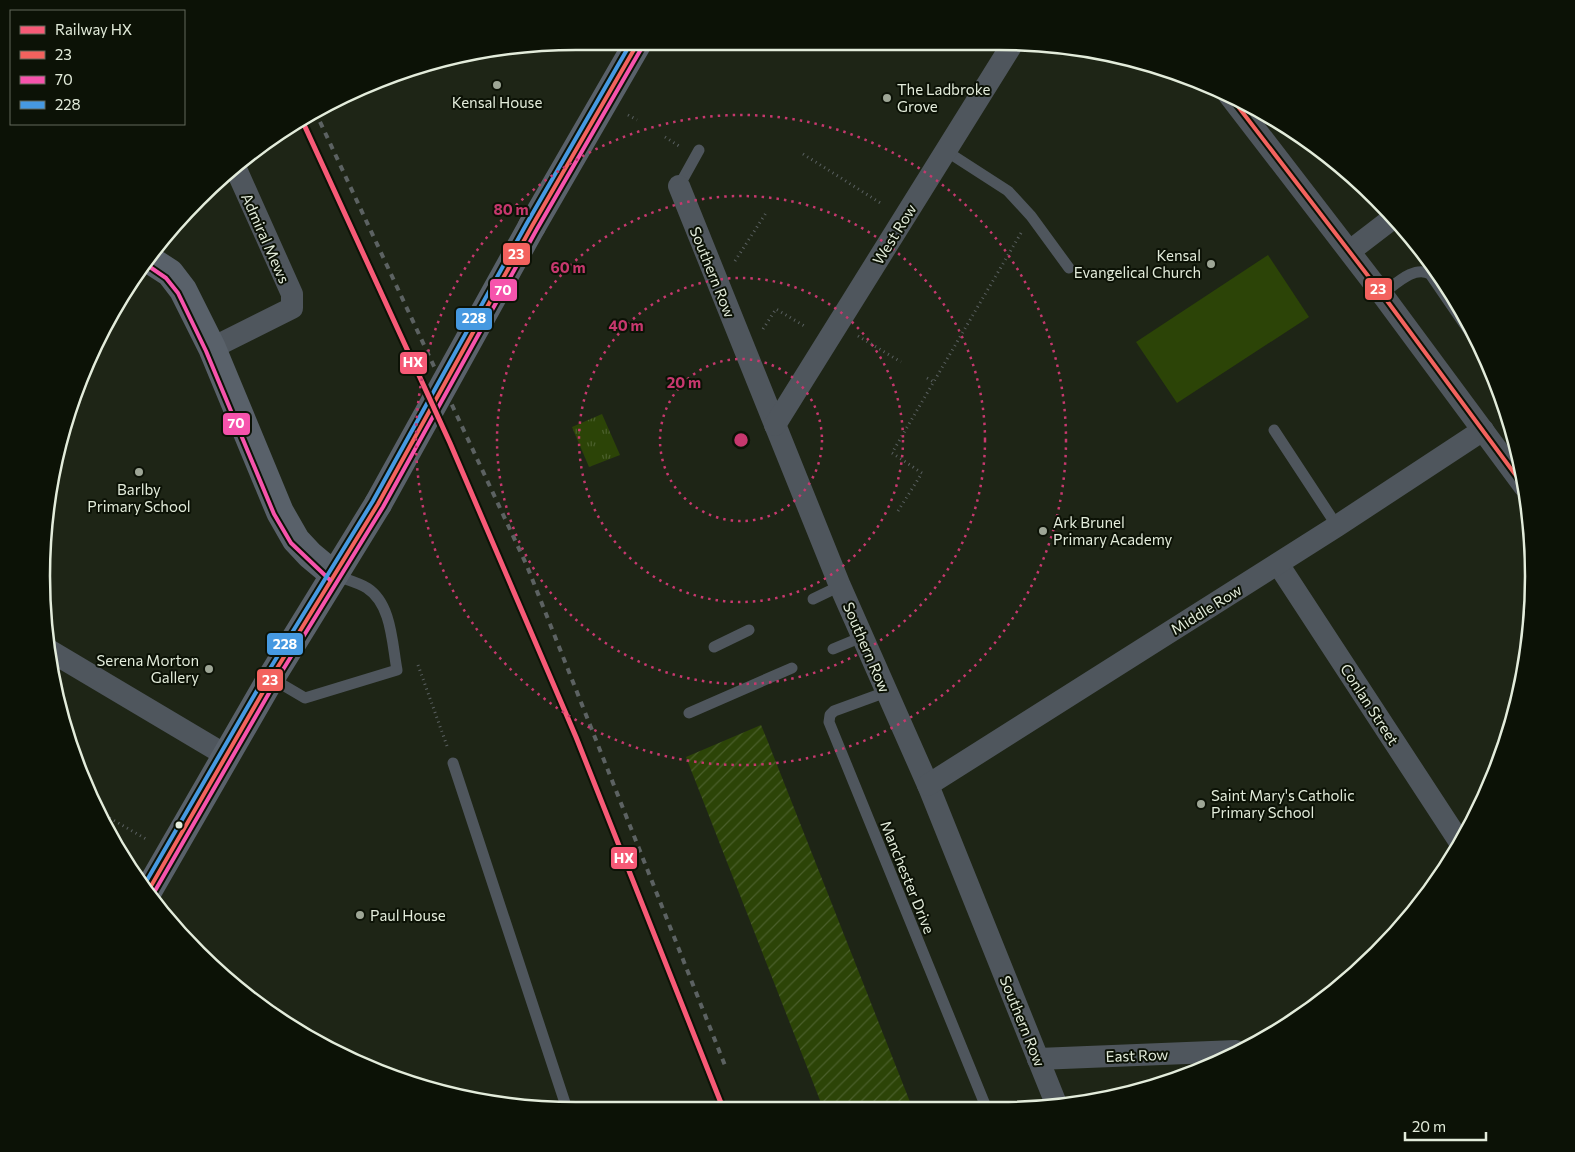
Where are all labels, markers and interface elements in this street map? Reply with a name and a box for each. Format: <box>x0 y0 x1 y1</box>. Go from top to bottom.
legend <box>10 10 185 125</box>
text: Railway HX <box>55 20 132 38</box>
text: 23 <box>55 45 72 63</box>
text: 70 <box>55 70 73 88</box>
marker: Kensal House <box>491 79 503 91</box>
place label: The Ladbroke Grove <box>897 80 990 115</box>
marker: The Ladbroke Grove <box>881 92 893 104</box>
place label: Kensal House <box>452 93 542 111</box>
text: 228 <box>55 95 81 113</box>
street label: Admiral Mews <box>238 190 294 286</box>
text: 80 m <box>493 200 529 218</box>
street label: West Row <box>868 200 920 268</box>
street label: Southern Row <box>687 224 739 320</box>
line badge: 23 <box>502 242 531 266</box>
text: 23 <box>508 245 524 262</box>
place label: Kensal Evangelical Church <box>1074 246 1201 281</box>
text: 60 m <box>550 258 586 276</box>
marker: Kensal Evangelical Church <box>1205 258 1217 270</box>
line badge: 23 <box>1364 277 1393 301</box>
line badge: 70 <box>489 278 518 302</box>
text: 23 <box>1370 280 1386 297</box>
text: 70 <box>495 281 511 298</box>
line badge: 228 <box>455 307 493 331</box>
text: 228 <box>462 309 487 326</box>
text: 40 m <box>608 316 644 334</box>
line badge: HX <box>399 351 428 375</box>
text: HX <box>403 353 423 370</box>
text: 20 m <box>667 373 701 391</box>
line badge: 70 <box>222 412 251 436</box>
text: 70 <box>228 414 244 431</box>
centre of rings <box>732 431 750 449</box>
marker: Barlby Primary School <box>133 466 145 478</box>
place label: Barlby Primary School <box>87 480 191 515</box>
place label: Ark Brunel Primary Academy <box>1053 513 1173 548</box>
marker: Ark Brunel Primary Academy <box>1037 525 1049 537</box>
street label: Middle Row <box>1167 580 1245 638</box>
street label: Southern Row <box>840 599 894 695</box>
line badge: 228 <box>266 632 304 656</box>
text: 228 <box>273 635 298 652</box>
place label: Serena Morton Gallery <box>96 651 199 686</box>
street label: Conlan Street <box>1337 660 1403 748</box>
marker: Serena Morton Gallery <box>203 663 215 675</box>
line badge: 23 <box>256 668 284 692</box>
text: 23 <box>262 671 278 688</box>
place label: Saint Mary's Catholic Primary School <box>1211 786 1355 821</box>
marker: Saint Mary's Catholic Primary School <box>1195 798 1207 810</box>
street label: Manchester Drive <box>877 818 939 936</box>
unlabelled marker <box>174 820 184 830</box>
line badge: HX <box>610 846 638 870</box>
text: HX <box>614 849 634 866</box>
place label: Paul House <box>370 906 446 924</box>
marker: Paul House <box>354 909 366 921</box>
street label: Southern Row <box>997 973 1049 1069</box>
street label: East Row <box>1105 1045 1169 1065</box>
scale bar <box>1405 1110 1486 1142</box>
text: 20 m <box>1412 1117 1446 1135</box>

